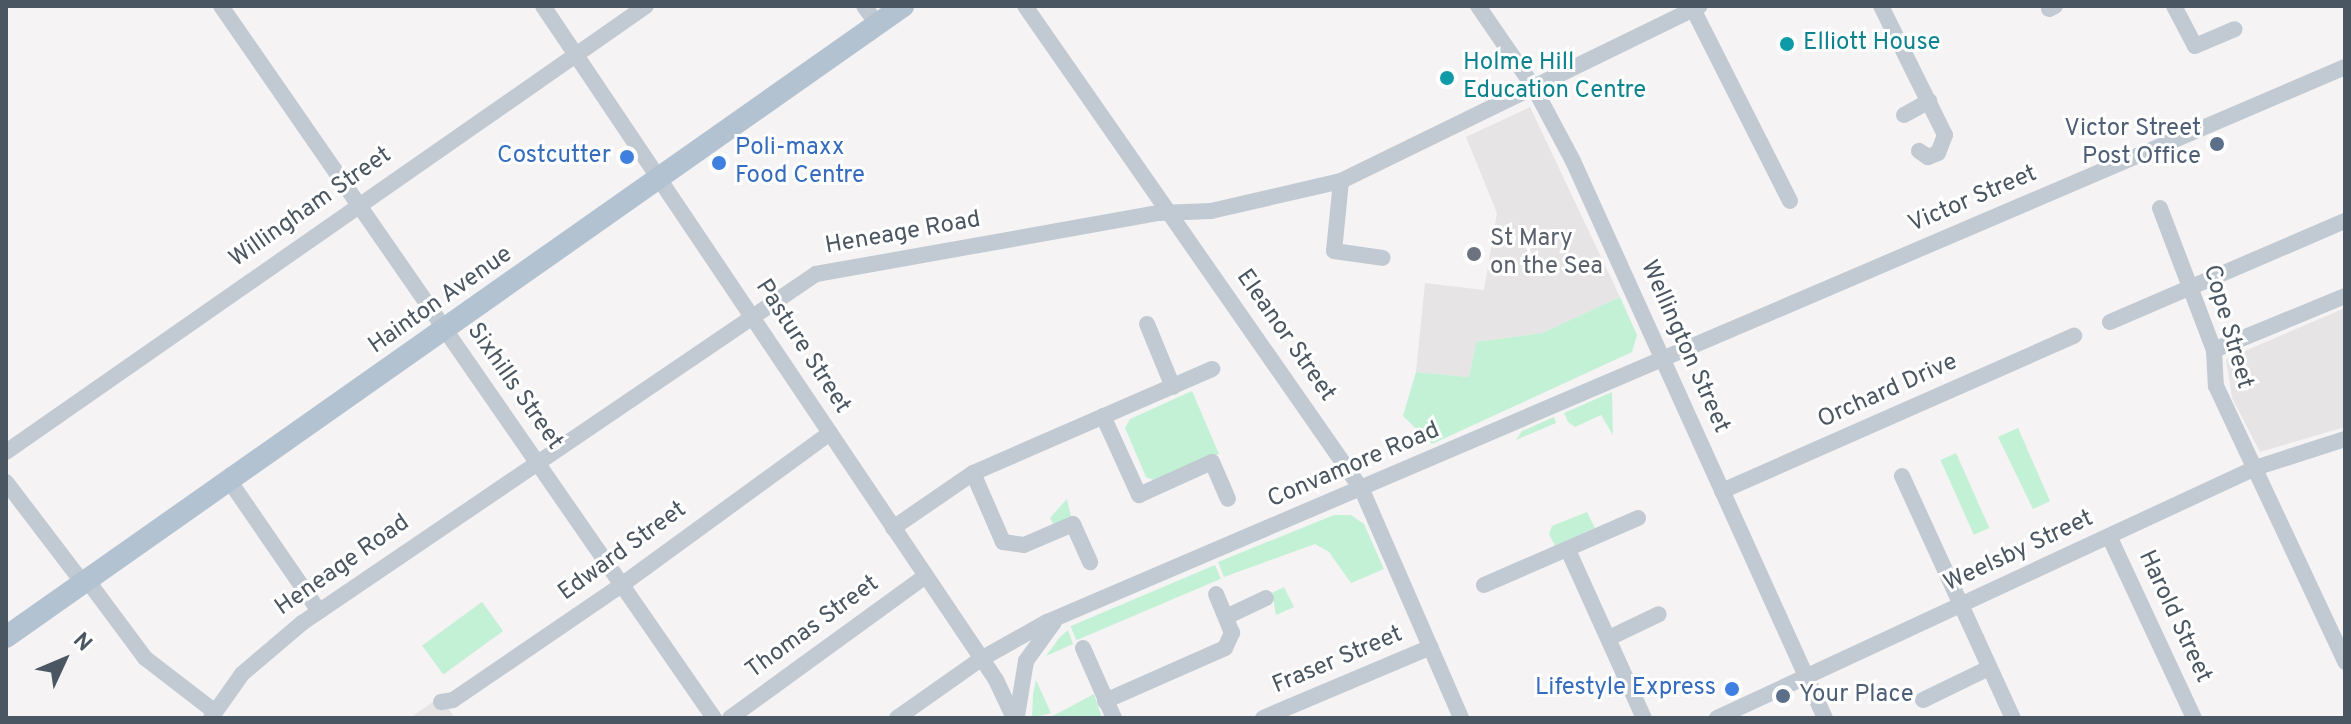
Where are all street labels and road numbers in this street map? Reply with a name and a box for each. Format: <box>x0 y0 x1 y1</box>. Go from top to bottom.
street label: Willingham Street <box>225 141 397 275</box>
street label: Victor Street <box>1904 160 2042 240</box>
street label: Heneage Road <box>823 206 983 262</box>
street label: Hainton Avenue <box>363 241 519 361</box>
street label: Wellington Street <box>1633 256 1735 438</box>
street label: Cope Street <box>2196 262 2258 392</box>
street label: Eleanor Street <box>1229 264 1341 408</box>
street label: Pasture Street <box>748 275 856 419</box>
street label: Sixhills Street <box>460 318 568 456</box>
street label: Orchard Drive <box>1814 348 1962 436</box>
street label: Convamore Road <box>1264 417 1444 515</box>
street label: Edward Street <box>554 496 692 608</box>
street label: Weelsby Street <box>1940 505 2098 599</box>
street label: Heneage Road <box>270 509 416 623</box>
street label: Harold Street <box>2131 546 2217 688</box>
street label: Thomas Street <box>741 570 885 686</box>
street label: Fraser Street <box>1269 621 1407 701</box>

